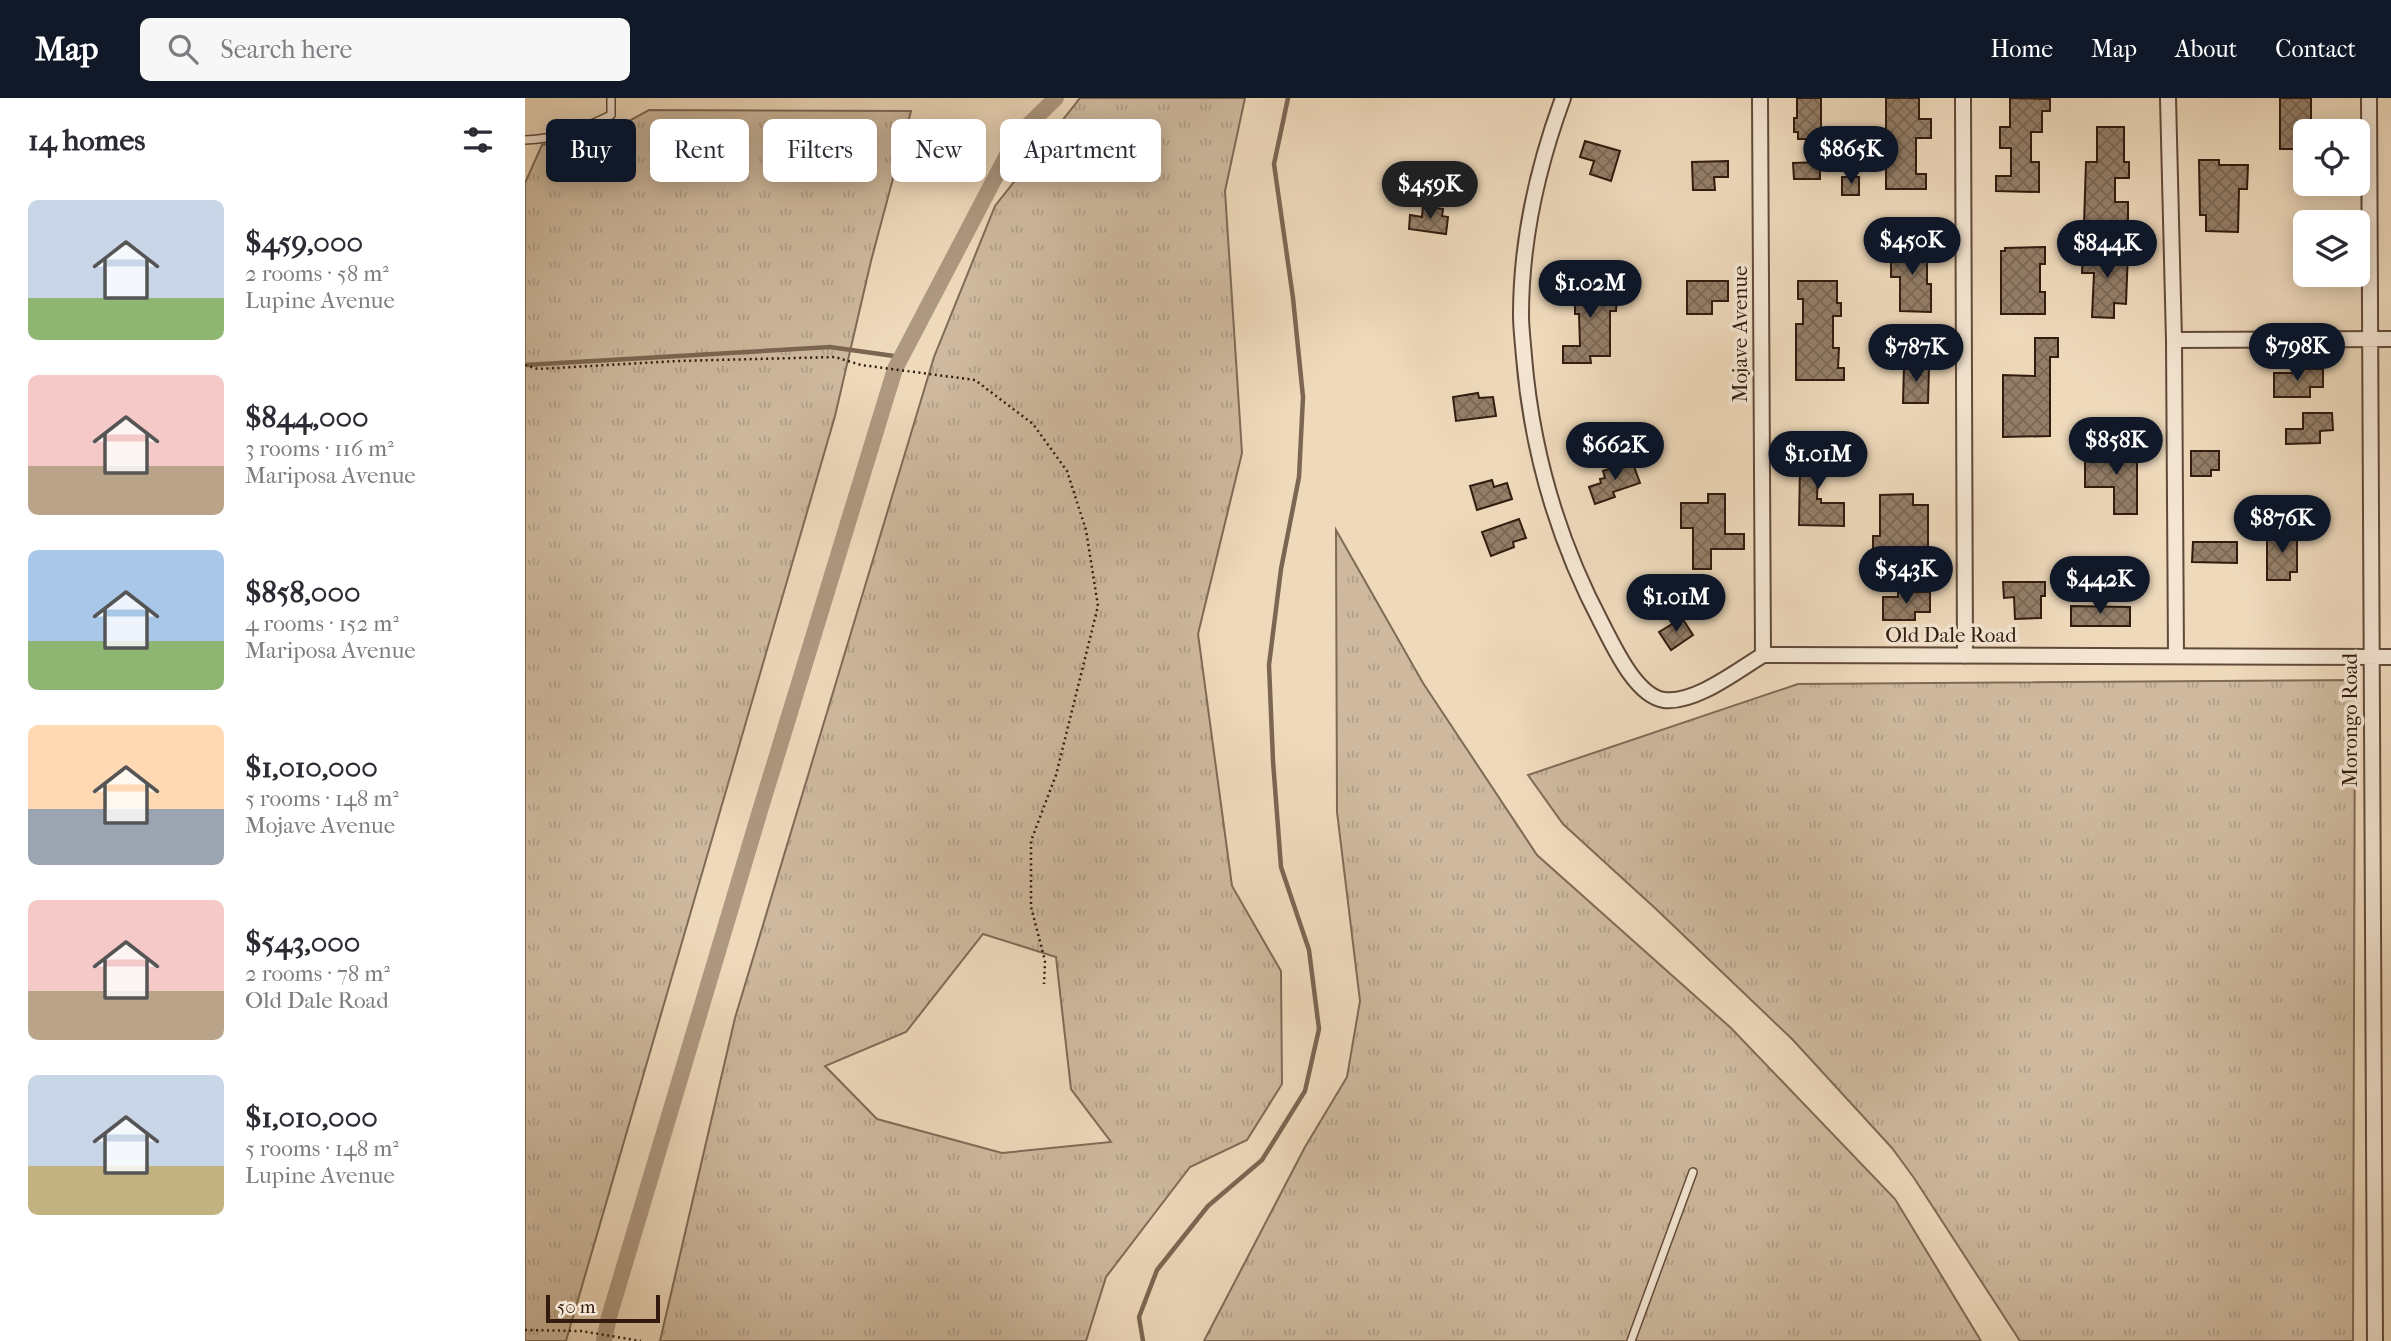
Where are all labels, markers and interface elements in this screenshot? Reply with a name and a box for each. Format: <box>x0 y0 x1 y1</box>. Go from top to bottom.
search box <box>140 18 630 81</box>
text: Map <box>35 30 98 69</box>
icon: search <box>164 30 202 68</box>
text: Search here <box>220 34 352 65</box>
text: Home <box>1991 35 2053 63</box>
text: Map <box>2091 35 2137 63</box>
text: About <box>2175 35 2237 63</box>
text: Contact <box>2275 35 2356 63</box>
chip: Buy <box>546 119 636 182</box>
chip: Rent <box>650 119 749 182</box>
chip: Filters <box>763 119 877 182</box>
chip: New <box>891 119 986 182</box>
chip: Apartment <box>1000 119 1161 182</box>
map controls <box>2293 119 2370 287</box>
button: locate <box>2293 119 2370 196</box>
icon: filters <box>459 121 497 159</box>
text: 14 homes <box>28 123 145 158</box>
pin: $865K <box>1802 126 1900 186</box>
text: $865K <box>1819 135 1883 162</box>
pin: $459K <box>1381 162 1479 221</box>
text: $459K <box>1398 170 1462 197</box>
button: layers <box>2293 210 2370 287</box>
pin: $450K <box>1863 218 1961 277</box>
pin: $844K <box>2058 220 2156 280</box>
text: $459,000 <box>245 225 363 260</box>
text: $450K <box>1880 226 1944 253</box>
icon: home <box>84 228 168 312</box>
text: $844K <box>2073 229 2141 256</box>
text: 2 rooms · 58 m² <box>245 260 389 287</box>
pin: $1.02M <box>1533 260 1647 320</box>
street label: Mojave Avenue <box>1728 266 1752 402</box>
text: $1.02M <box>1555 269 1625 296</box>
text: Lupine Avenue <box>245 287 395 314</box>
pin: $787K <box>1867 324 1965 384</box>
pin: $798K <box>2248 324 2346 383</box>
text: $798K <box>2265 332 2329 359</box>
text: $787K <box>1884 333 1948 360</box>
text: $844,000 <box>245 400 369 435</box>
icon: home <box>84 403 168 487</box>
pin: $858K <box>2067 418 2165 477</box>
pin: $662K <box>1566 422 1664 482</box>
text: $858K <box>2085 426 2147 453</box>
text: $662K <box>1582 431 1648 458</box>
pin: $1.01M <box>1761 432 1875 491</box>
text: 3 rooms · 116 m² <box>245 435 394 462</box>
text: $1.01M <box>1784 440 1852 467</box>
text: Mariposa Avenue <box>245 462 416 489</box>
pin: $876K <box>2233 496 2331 555</box>
text: $876K <box>2250 504 2314 531</box>
pin: $543K <box>1857 546 1955 606</box>
text: $543K <box>1875 555 1937 582</box>
pin: $442K <box>2051 556 2149 616</box>
text: $442K <box>2066 565 2134 592</box>
pin: $1.01M <box>1619 574 1733 634</box>
text: $858,000 <box>245 575 361 610</box>
icon: home <box>84 578 168 662</box>
text: $1.01M <box>1642 583 1710 610</box>
text: 4 rooms · 152 m² <box>245 610 399 637</box>
street label: Old Dale Road <box>1885 623 2017 647</box>
text: Mariposa Avenue <box>245 637 416 664</box>
street label: Morongo Road <box>2338 652 2362 787</box>
text: $1,010,000 <box>245 750 378 785</box>
icon: home <box>84 753 168 837</box>
text: 5 rooms · 148 m² <box>245 785 399 812</box>
text: Mojave Avenue <box>245 812 395 839</box>
text: $543,000 <box>245 925 360 960</box>
icon: home <box>84 928 168 1012</box>
text: 2 rooms · 78 m² <box>245 960 390 987</box>
text: Old Dale Road <box>245 987 389 1014</box>
text: $1,010,000 <box>245 1100 378 1135</box>
icon: home <box>84 1103 168 1187</box>
text: 5 rooms · 148 m² <box>245 1135 399 1162</box>
text: Lupine Avenue <box>245 1162 395 1189</box>
scale bar <box>546 1292 660 1324</box>
text: 50 m <box>557 1296 596 1318</box>

